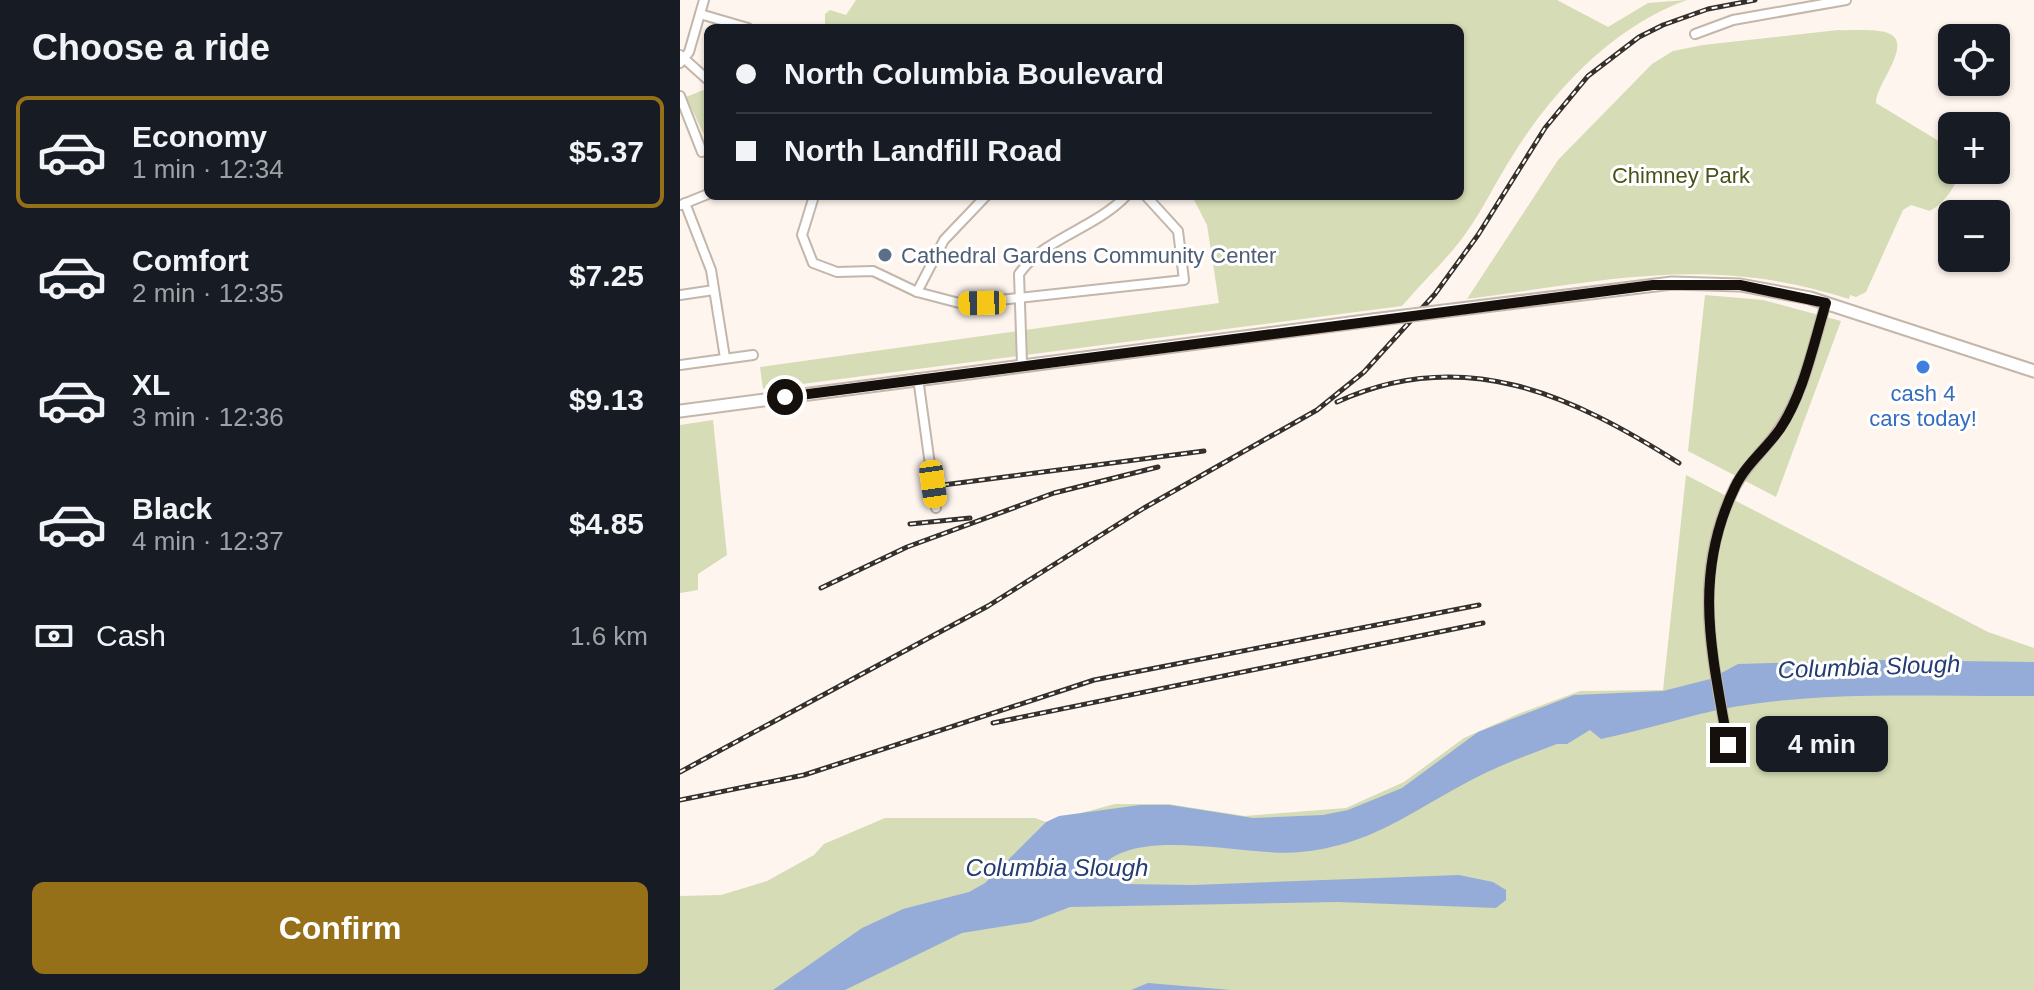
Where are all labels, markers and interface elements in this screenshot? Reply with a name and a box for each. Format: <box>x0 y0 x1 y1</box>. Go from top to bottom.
map controls <box>1938 24 2010 272</box>
button: locate <box>1938 24 2010 96</box>
text: Choose a ride <box>32 27 270 68</box>
text: North Columbia Boulevard <box>784 57 1164 90</box>
button: + <box>1938 112 2010 184</box>
icon: car <box>36 116 108 188</box>
text: Economy <box>132 120 267 153</box>
text: North Landfill Road <box>784 134 1062 167</box>
text: $5.37 <box>569 135 644 168</box>
text: 1 min · 12:34 <box>132 154 284 184</box>
park label: Chimney Park <box>1612 163 1751 188</box>
button: − <box>1938 200 2010 272</box>
icon: car <box>36 240 108 312</box>
place label: Cathedral Gardens Community Center <box>901 243 1276 268</box>
text: Comfort <box>132 244 249 277</box>
marker: Cathedral Gardens Community Center <box>876 246 894 264</box>
text: $7.25 <box>569 259 644 292</box>
text: 2 min · 12:35 <box>132 278 284 308</box>
car <box>958 291 1006 315</box>
marker: cash 4 cars today! <box>1914 358 1932 376</box>
icon: car <box>36 364 108 436</box>
text: XL <box>132 368 170 401</box>
route start <box>767 379 803 415</box>
place label: cash 4 cars today! <box>1869 381 1977 431</box>
text: $9.13 <box>569 383 644 416</box>
text: 3 min · 12:36 <box>132 402 284 432</box>
car <box>918 459 948 509</box>
icon: car <box>36 488 108 560</box>
text: Black <box>132 492 212 525</box>
text: $4.85 <box>569 507 644 540</box>
text: 4 min · 12:37 <box>132 526 284 556</box>
icon: cash <box>32 614 76 658</box>
text: Cash <box>96 619 166 652</box>
text: 1.6 km <box>570 621 648 651</box>
water label: Columbia Slough <box>1777 650 1961 683</box>
callout: 4 min <box>1756 717 1888 773</box>
route end <box>1710 727 1746 763</box>
text: 4 min <box>1788 729 1856 759</box>
water label: Columbia Slough <box>966 854 1148 881</box>
button: Confirm <box>32 882 648 974</box>

